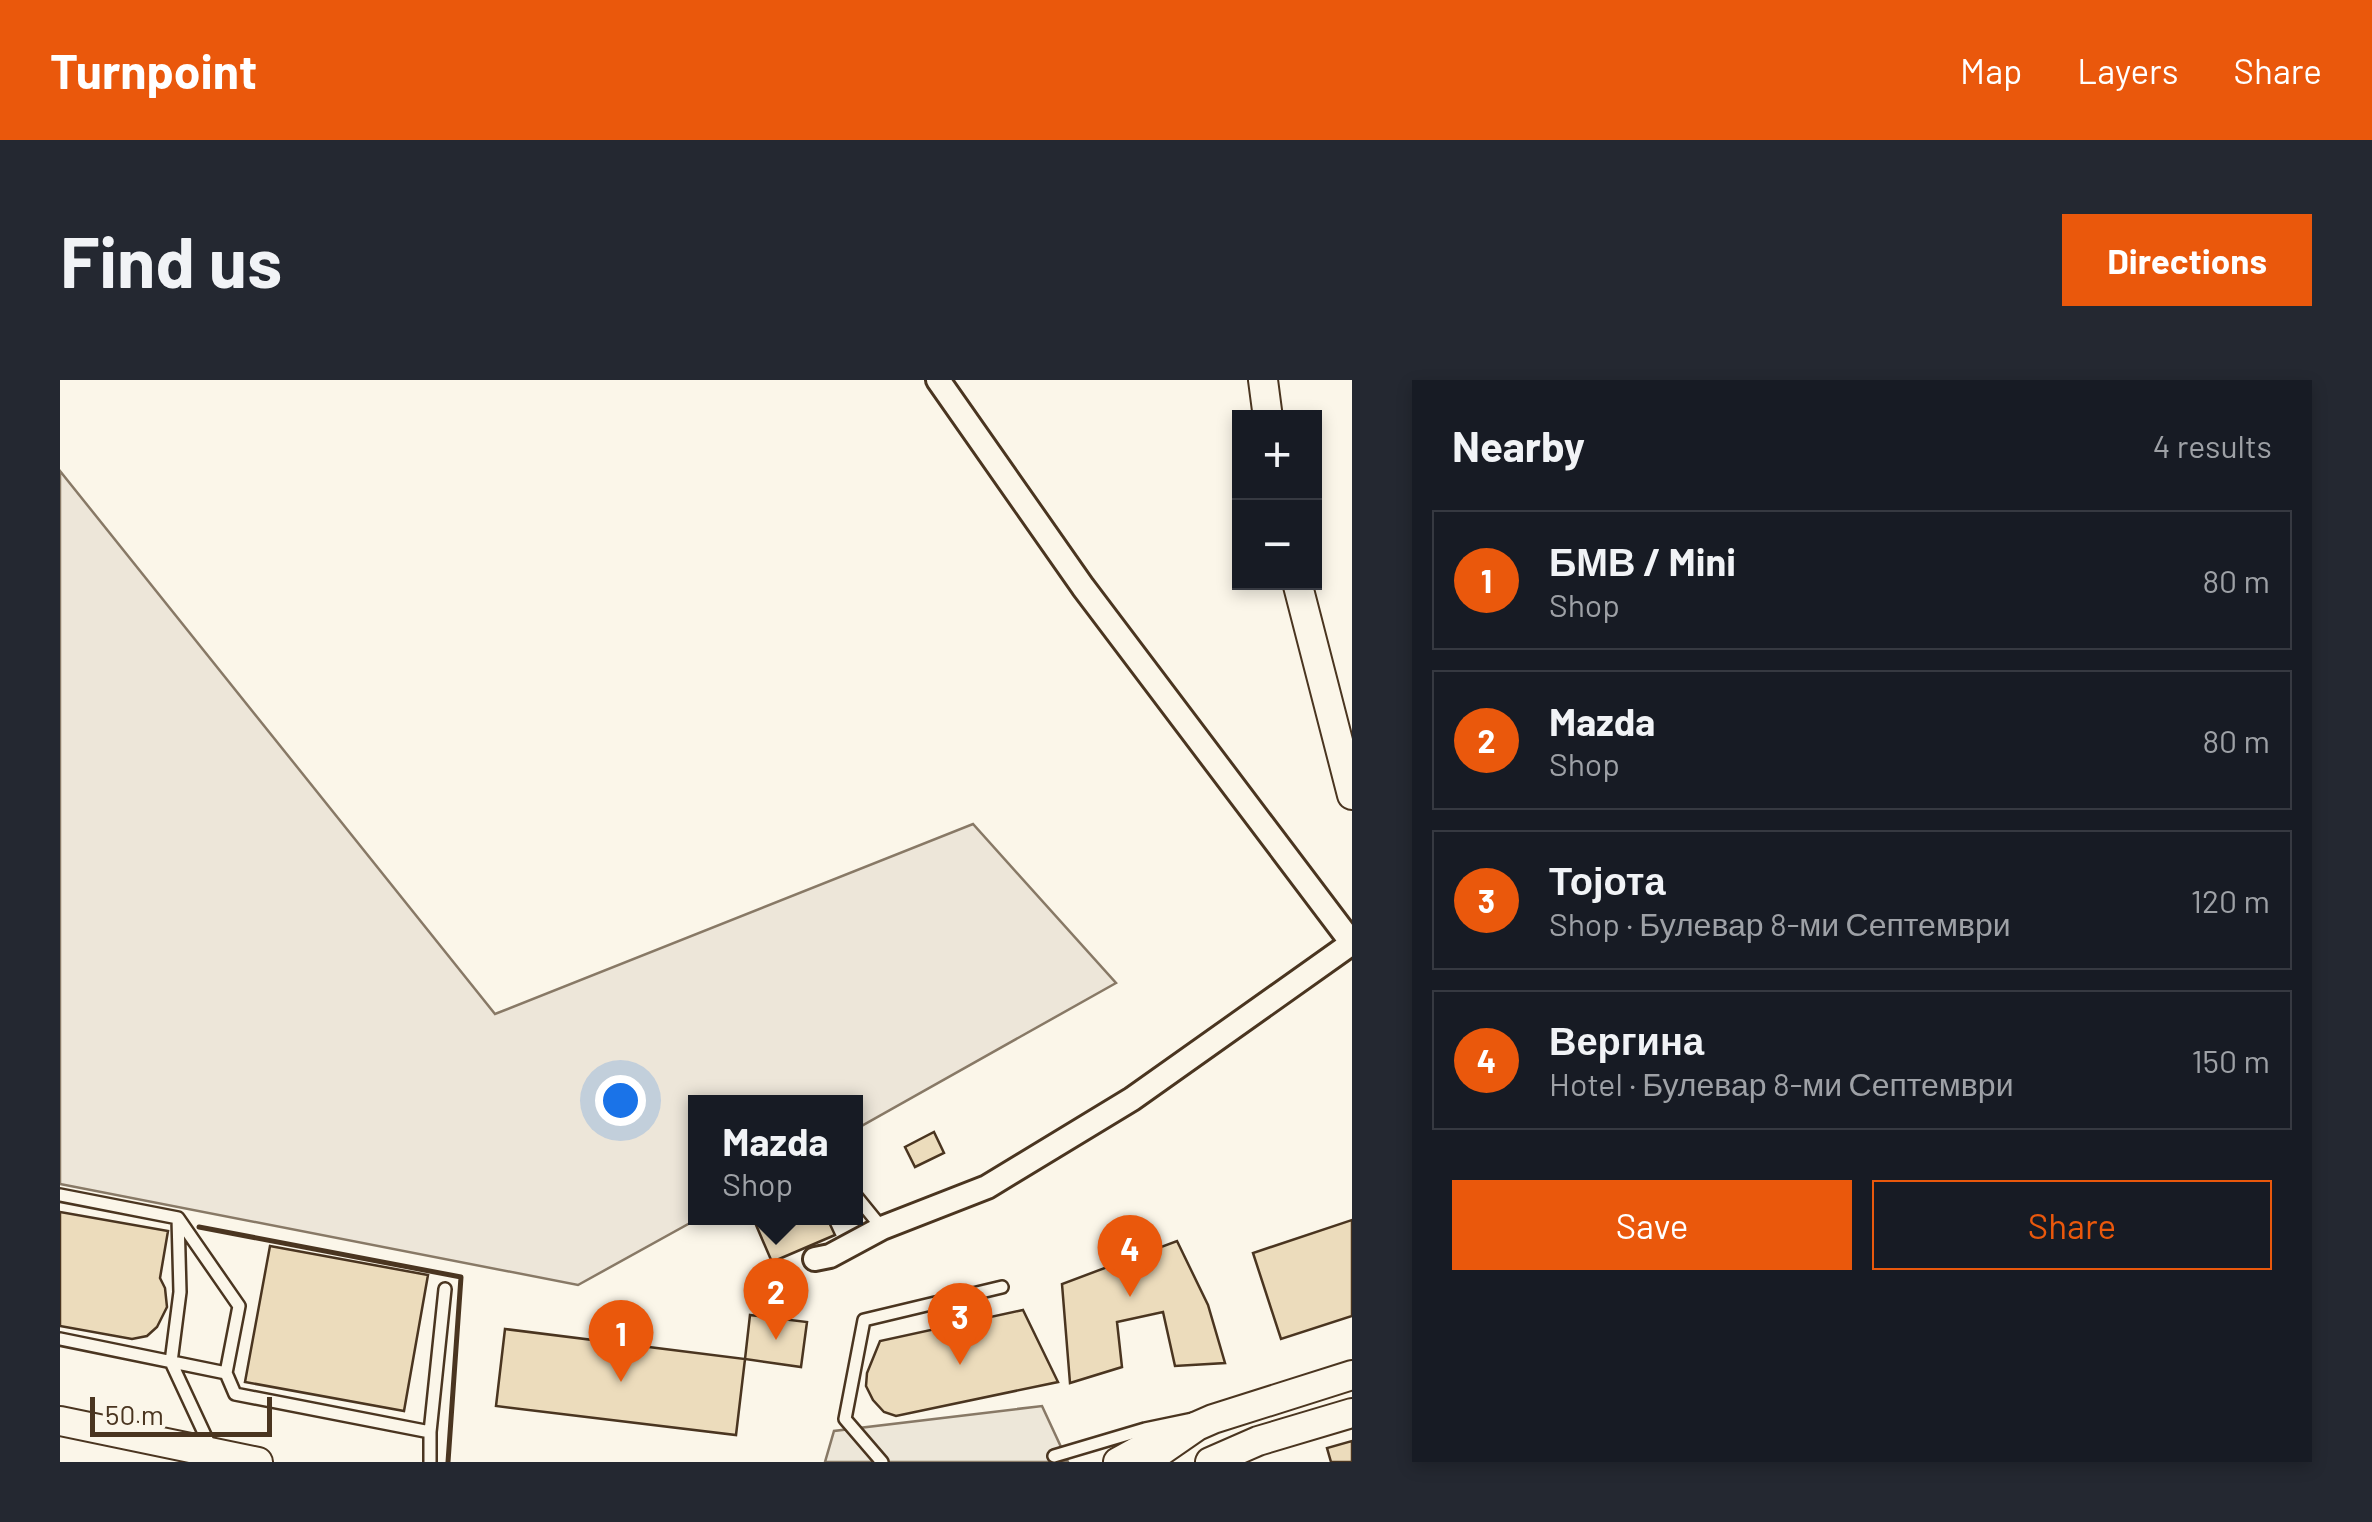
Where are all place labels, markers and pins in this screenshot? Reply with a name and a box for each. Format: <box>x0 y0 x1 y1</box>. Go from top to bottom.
pin: 4 <box>1098 1214 1162 1297</box>
pin: 2 <box>744 1258 808 1340</box>
pin: 3 <box>928 1282 992 1365</box>
pin: 1 <box>588 1300 654 1382</box>

